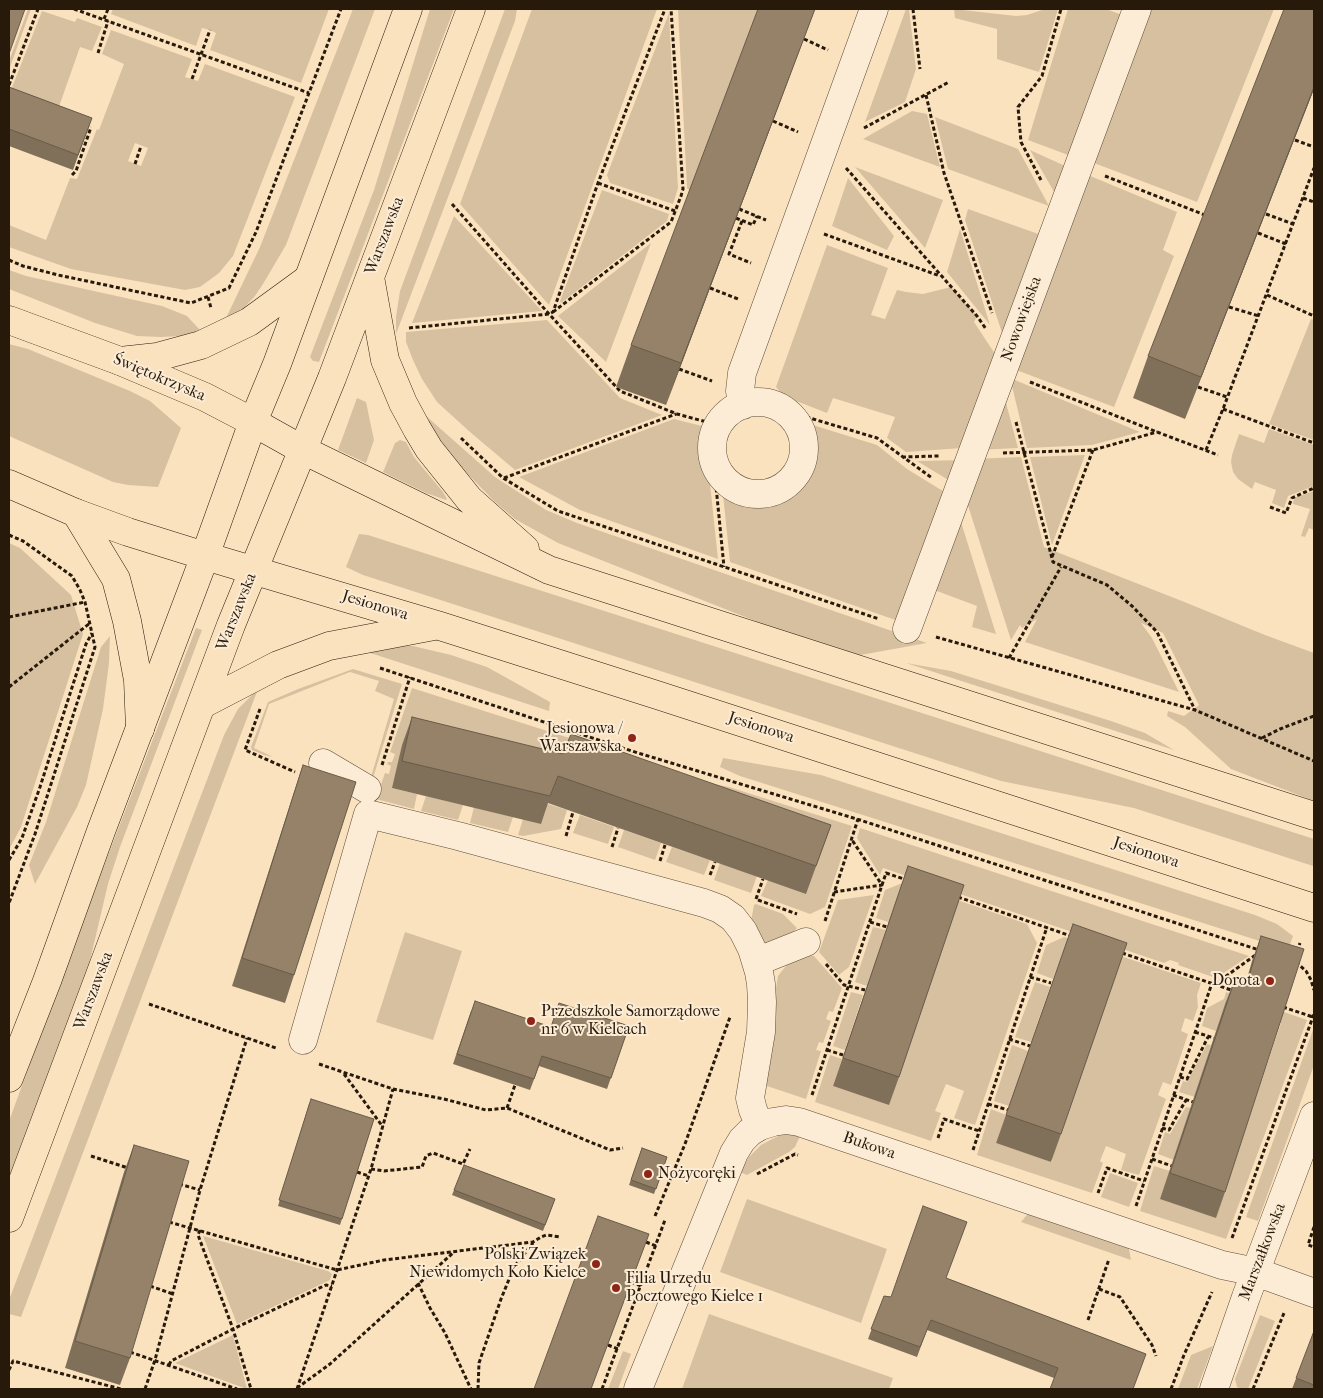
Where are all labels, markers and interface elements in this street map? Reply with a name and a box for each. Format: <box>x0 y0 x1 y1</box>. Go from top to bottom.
street label: Warszawska <box>361 194 409 278</box>
street label: Nowowiejska <box>998 274 1046 364</box>
street label: Świętokrzyska <box>110 350 208 406</box>
street label: Warszawska <box>213 570 261 654</box>
street label: Jesionowa <box>340 587 410 625</box>
street label: Jesionowa <box>726 708 796 748</box>
place label: Jesionowa / Warszawska <box>540 719 622 757</box>
marker: Jesionowa / Warszawska <box>626 732 638 744</box>
street label: Jesionowa <box>1111 833 1181 873</box>
street label: Warszawska <box>70 949 118 1033</box>
place label: Dorota <box>1212 971 1260 991</box>
marker: Dorota <box>1264 975 1276 987</box>
place label: Przedszkole Samorządowe nr 6 w Kielcach <box>541 1002 720 1040</box>
marker: Przedszkole Samorządowe nr 6 w Kielcach <box>525 1015 537 1027</box>
street label: Bukowa <box>840 1128 898 1164</box>
place label: Nożycoręki <box>658 1164 736 1184</box>
marker: Nożycoręki <box>642 1168 654 1180</box>
street label: Marszałkowska <box>1236 1201 1290 1303</box>
place label: Polski Związek Niewidomych Koło Kielce <box>409 1245 586 1283</box>
marker: Polski Związek Niewidomych Koło Kielce <box>590 1258 602 1270</box>
place label: Filia Urzędu Pocztowego Kielce 1 <box>626 1269 763 1307</box>
marker: Filia Urzędu Pocztowego Kielce 1 <box>610 1282 622 1294</box>

